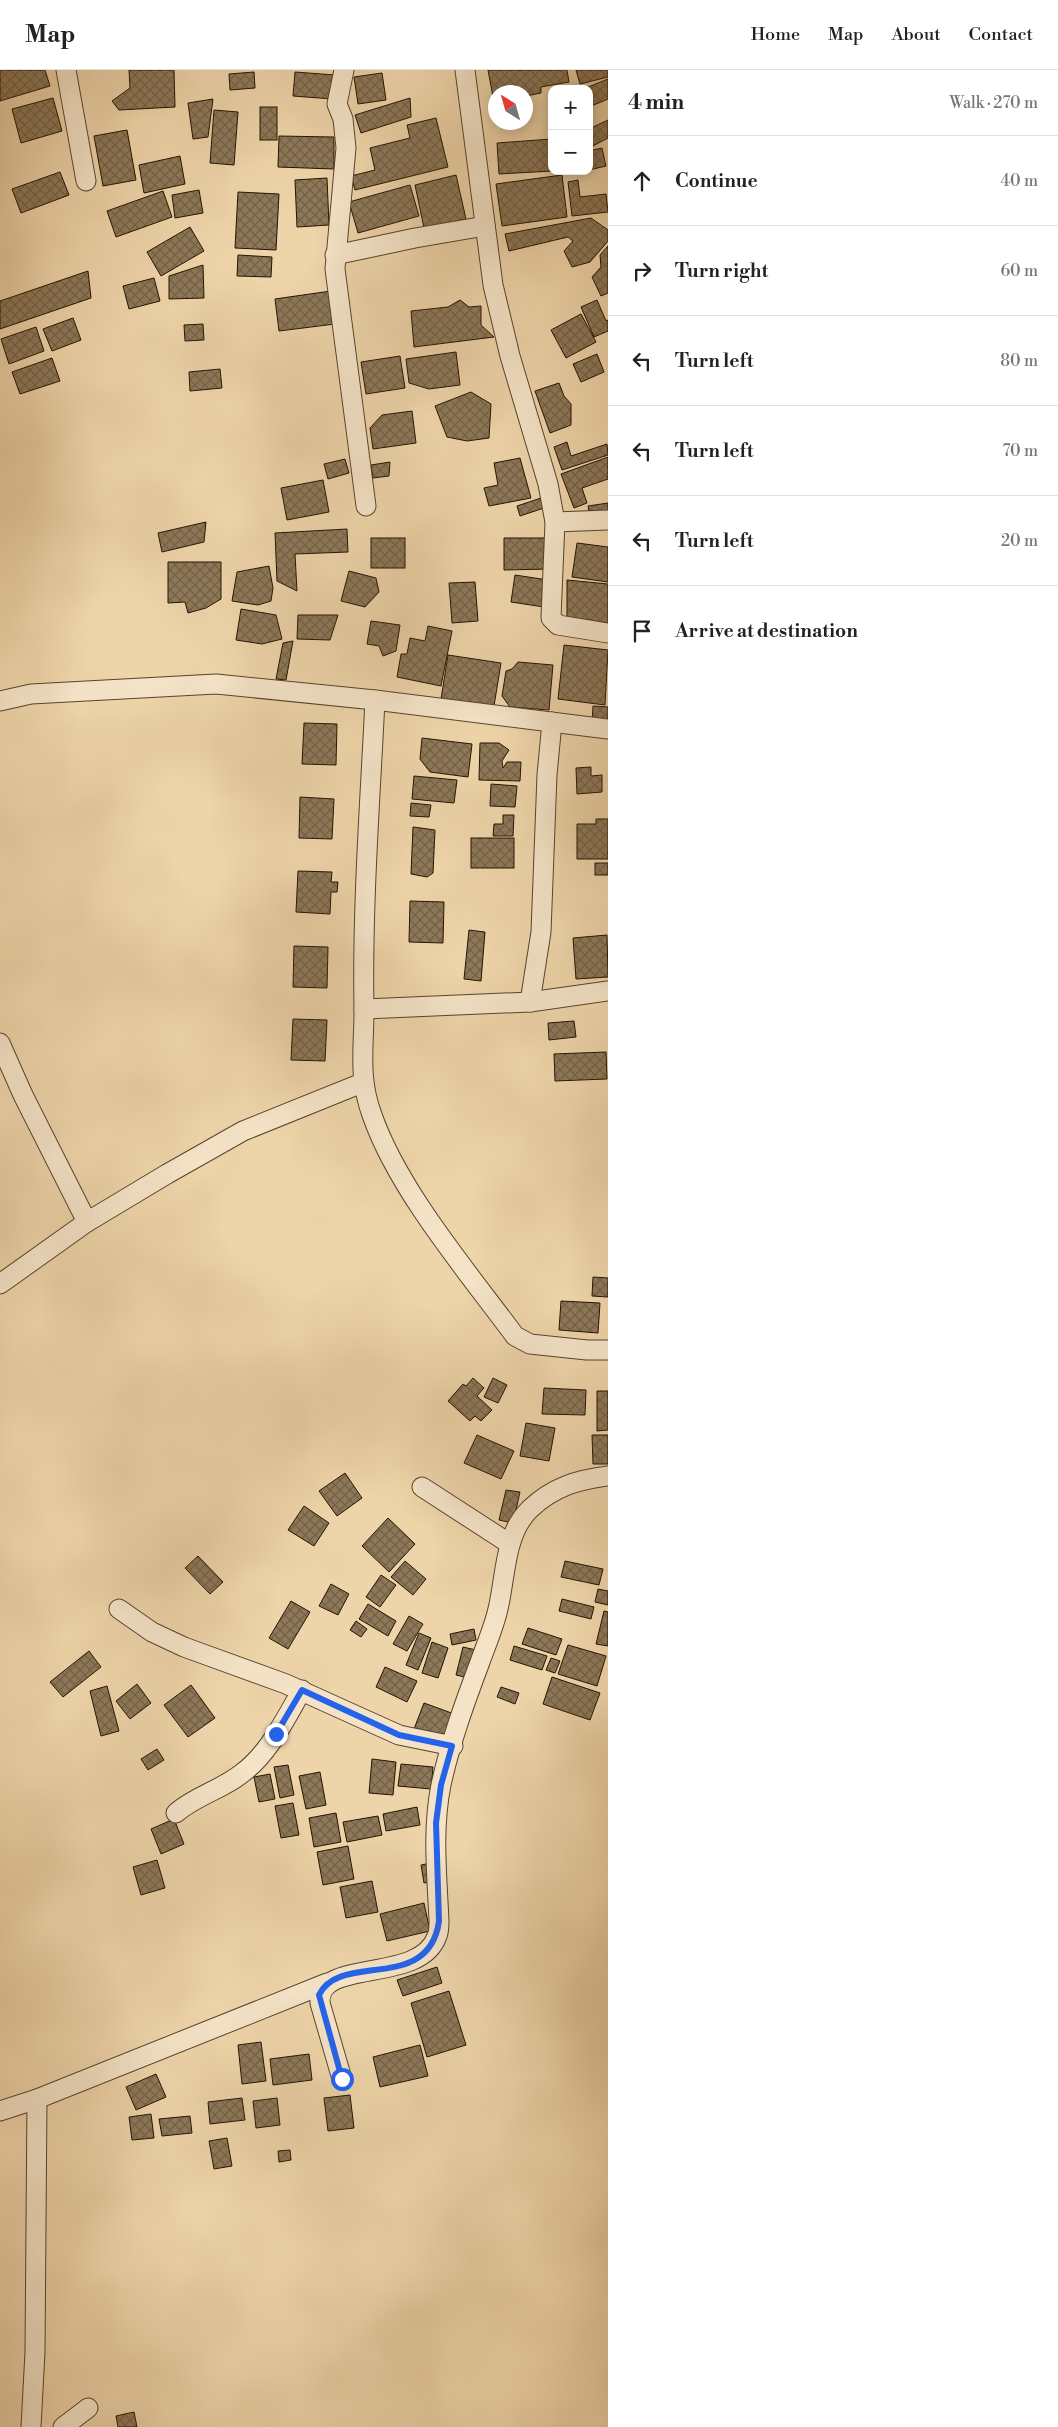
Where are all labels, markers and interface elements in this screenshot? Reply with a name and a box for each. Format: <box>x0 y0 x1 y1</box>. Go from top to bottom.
text: Map <box>25 20 75 50</box>
text: Home <box>751 23 800 46</box>
text: Map <box>828 23 864 46</box>
text: About <box>892 23 941 46</box>
text: Contact <box>969 23 1033 46</box>
north arrow <box>488 85 533 130</box>
map controls <box>548 85 593 175</box>
button: + <box>548 85 593 130</box>
text: 4 min <box>628 90 684 116</box>
text: Walk · 270 m <box>949 93 1038 113</box>
button: − <box>548 130 593 175</box>
icon: ahead <box>628 167 656 195</box>
text: Continue <box>675 169 758 193</box>
text: 40 m <box>1001 171 1038 191</box>
icon: right <box>628 257 656 285</box>
text: Turn right <box>675 259 768 283</box>
text: 60 m <box>1000 261 1038 281</box>
icon: left <box>628 347 656 375</box>
text: Turn left <box>675 349 754 373</box>
text: 80 m <box>1000 351 1038 371</box>
icon: left <box>628 437 656 465</box>
text: Turn left <box>675 439 754 463</box>
text: 70 m <box>1002 441 1038 461</box>
icon: left <box>628 527 656 555</box>
text: Turn left <box>675 529 754 553</box>
text: 20 m <box>1001 531 1038 551</box>
icon: arrive <box>628 617 656 645</box>
text: Arrive at destination <box>675 619 858 643</box>
route end <box>265 1723 288 1746</box>
route start <box>331 2068 354 2091</box>

